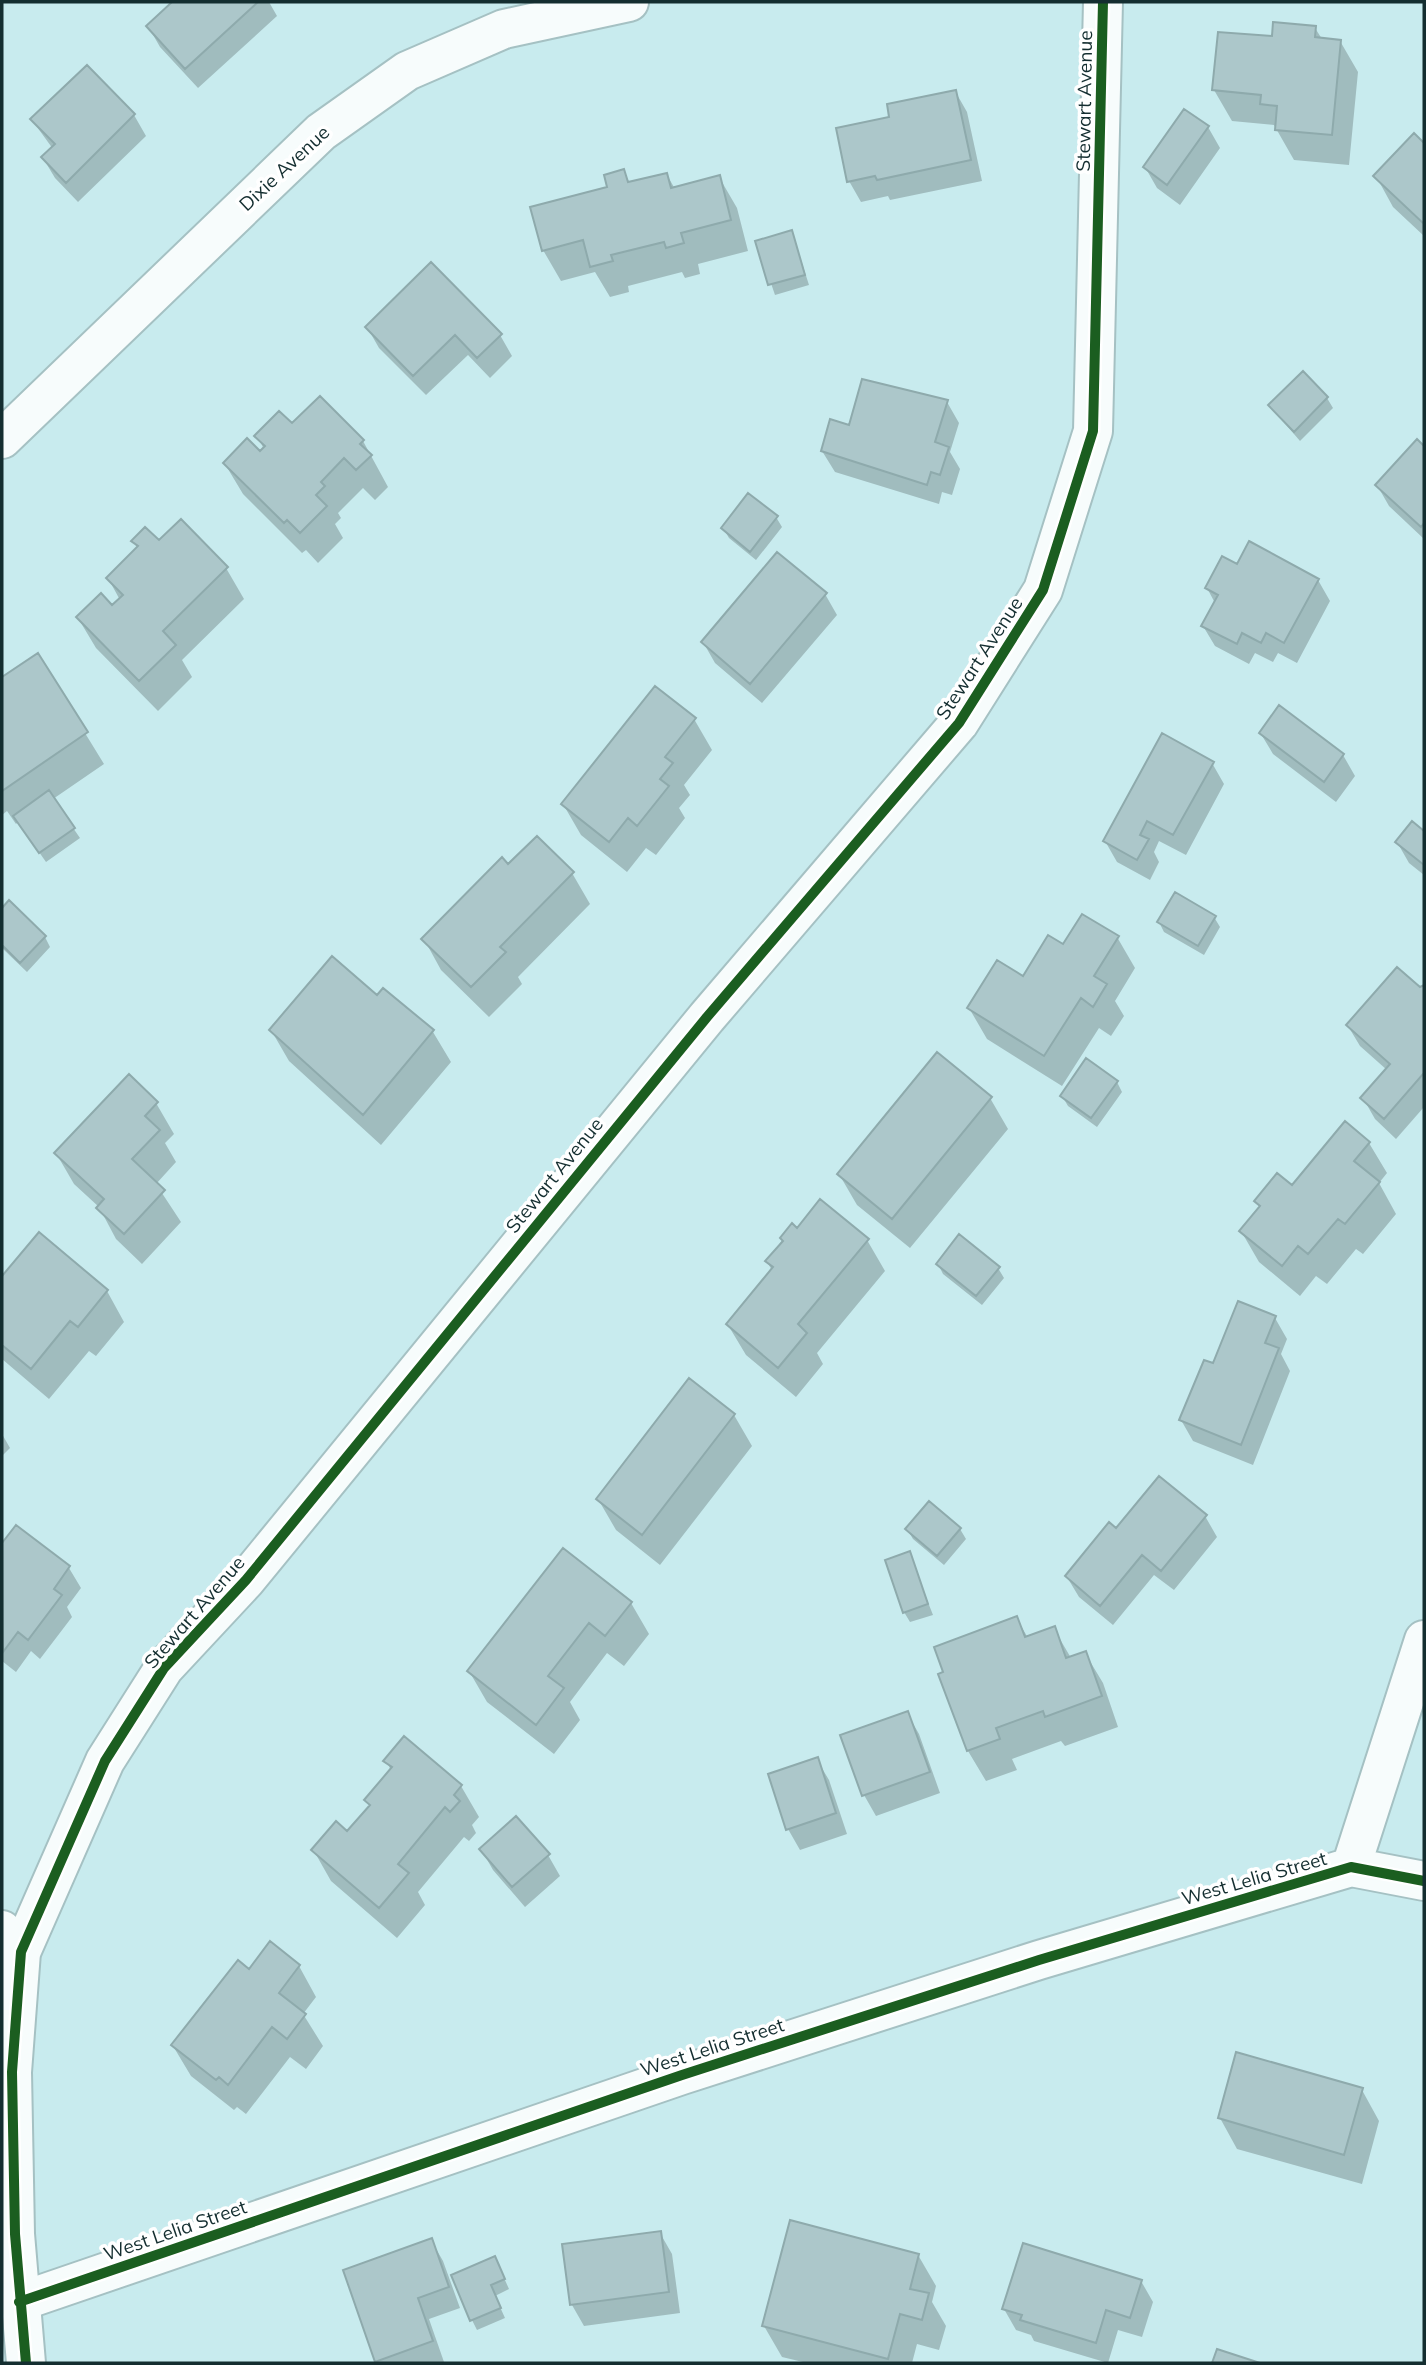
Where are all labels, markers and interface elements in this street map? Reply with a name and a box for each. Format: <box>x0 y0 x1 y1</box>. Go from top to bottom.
street label: Stewart Avenue <box>1071 30 1097 172</box>
street label: Dixie Avenue <box>234 120 334 216</box>
street label: Stewart Avenue <box>930 592 1028 724</box>
street label: Stewart Avenue <box>500 1112 608 1238</box>
street label: Stewart Avenue <box>139 1551 249 1673</box>
street label: West Lelia Street <box>1179 1846 1330 1910</box>
street label: West Lelia Street <box>637 2012 787 2082</box>
street label: West Lelia Street <box>100 2194 250 2266</box>

